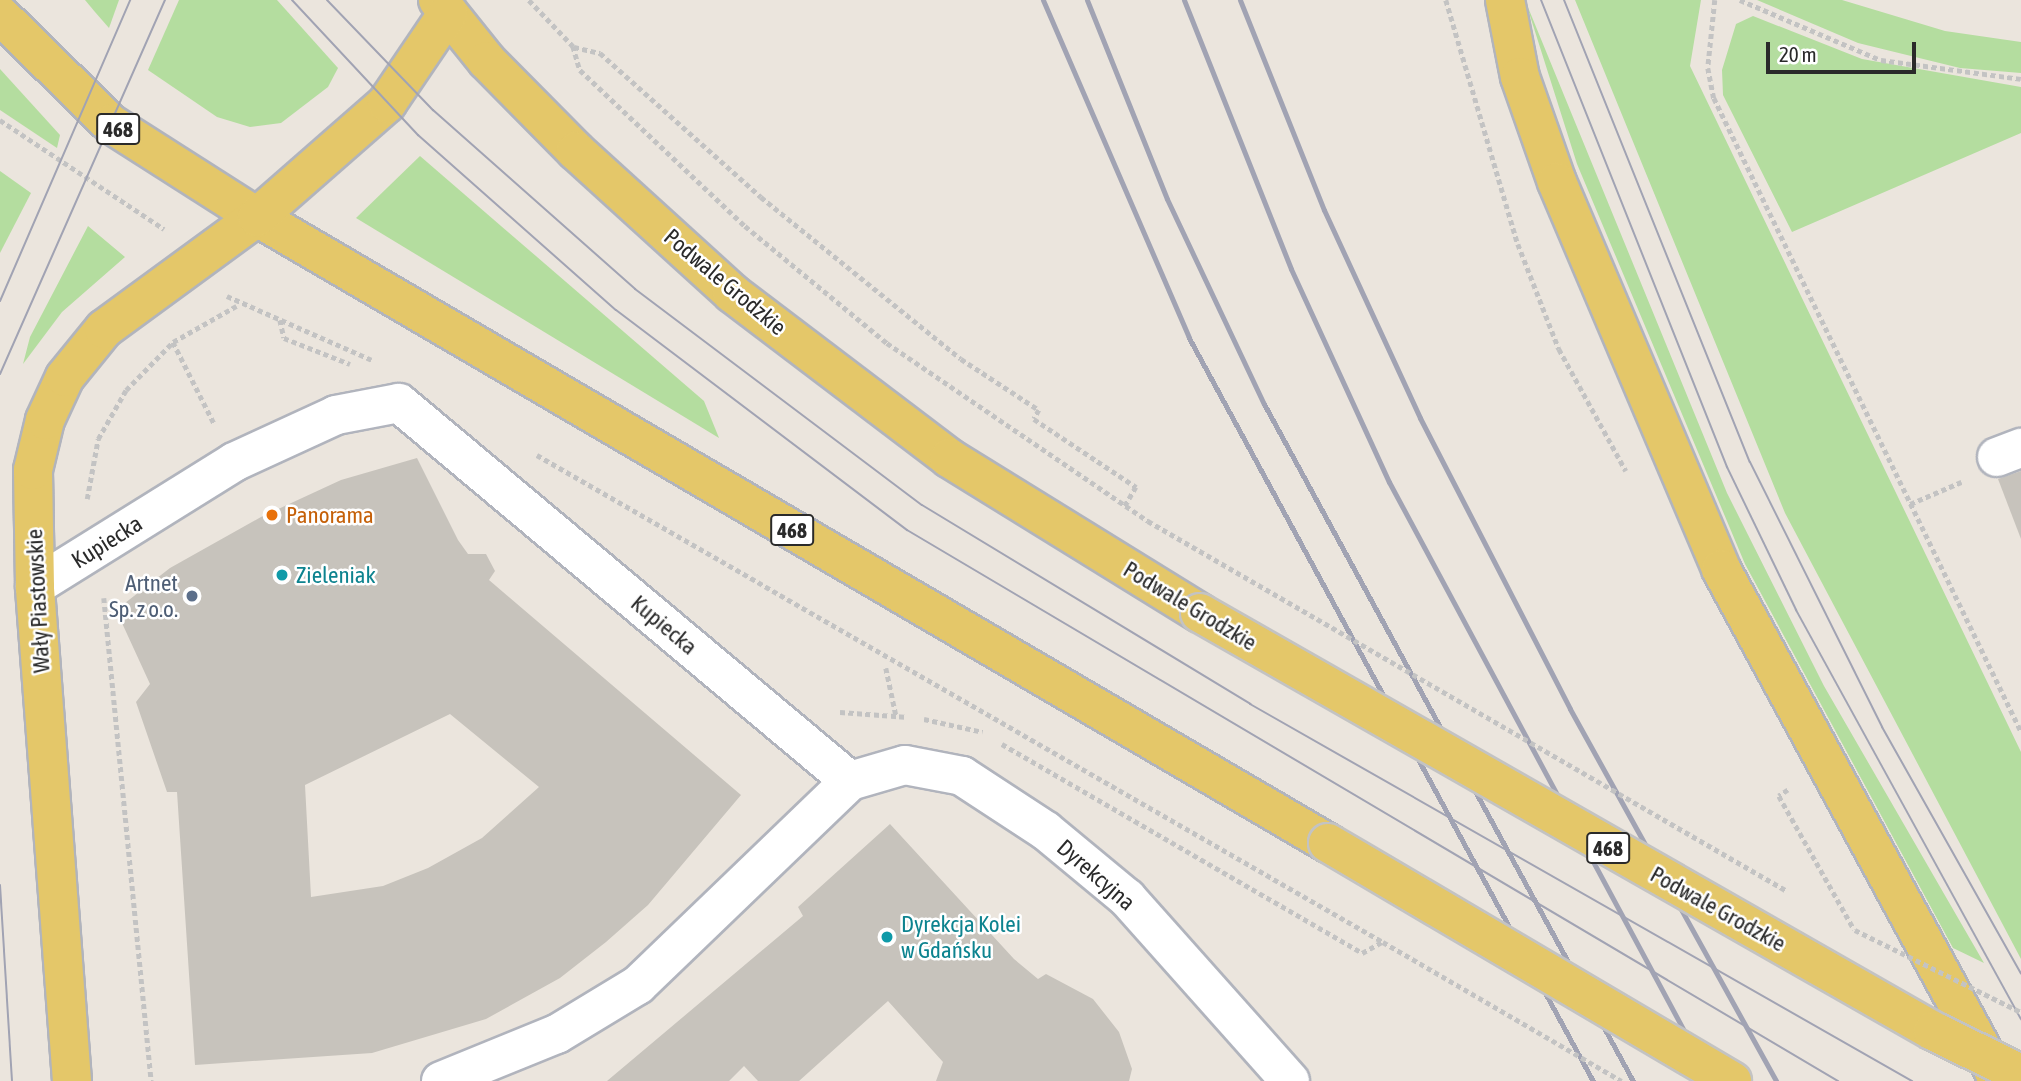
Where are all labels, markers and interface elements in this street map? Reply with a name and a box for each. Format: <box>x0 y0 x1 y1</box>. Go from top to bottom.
scale bar <box>1769 28 1920 72</box>
text: 20 m <box>1779 42 1817 66</box>
road number: 468 <box>95 111 141 146</box>
street label: Podwale Grodzkie <box>658 223 792 341</box>
place label: Panorama <box>286 501 374 529</box>
marker: Panorama <box>264 507 280 523</box>
street label: Kupiecka <box>67 510 147 574</box>
road number: 468 <box>769 512 815 548</box>
street label: Wały Piastowskie <box>20 528 56 674</box>
street label: Podwale Grodzkie <box>1118 555 1262 657</box>
place label: Zieleniak <box>296 561 376 589</box>
marker: Zieleniak <box>274 567 290 583</box>
place label: Artnet Sp. z o.o. <box>109 569 178 623</box>
marker: Artnet Sp. z o.o. <box>184 588 200 604</box>
street label: Kupiecka <box>625 589 703 661</box>
road number: 468 <box>1585 830 1631 866</box>
street label: Dyrekcyjna <box>1051 834 1141 916</box>
street label: Podwale Grodzkie <box>1645 860 1791 958</box>
place label: Dyrekcja Kolei w Gdańsku <box>901 910 1021 964</box>
marker: Dyrekcja Kolei w Gdańsku <box>879 929 895 945</box>

